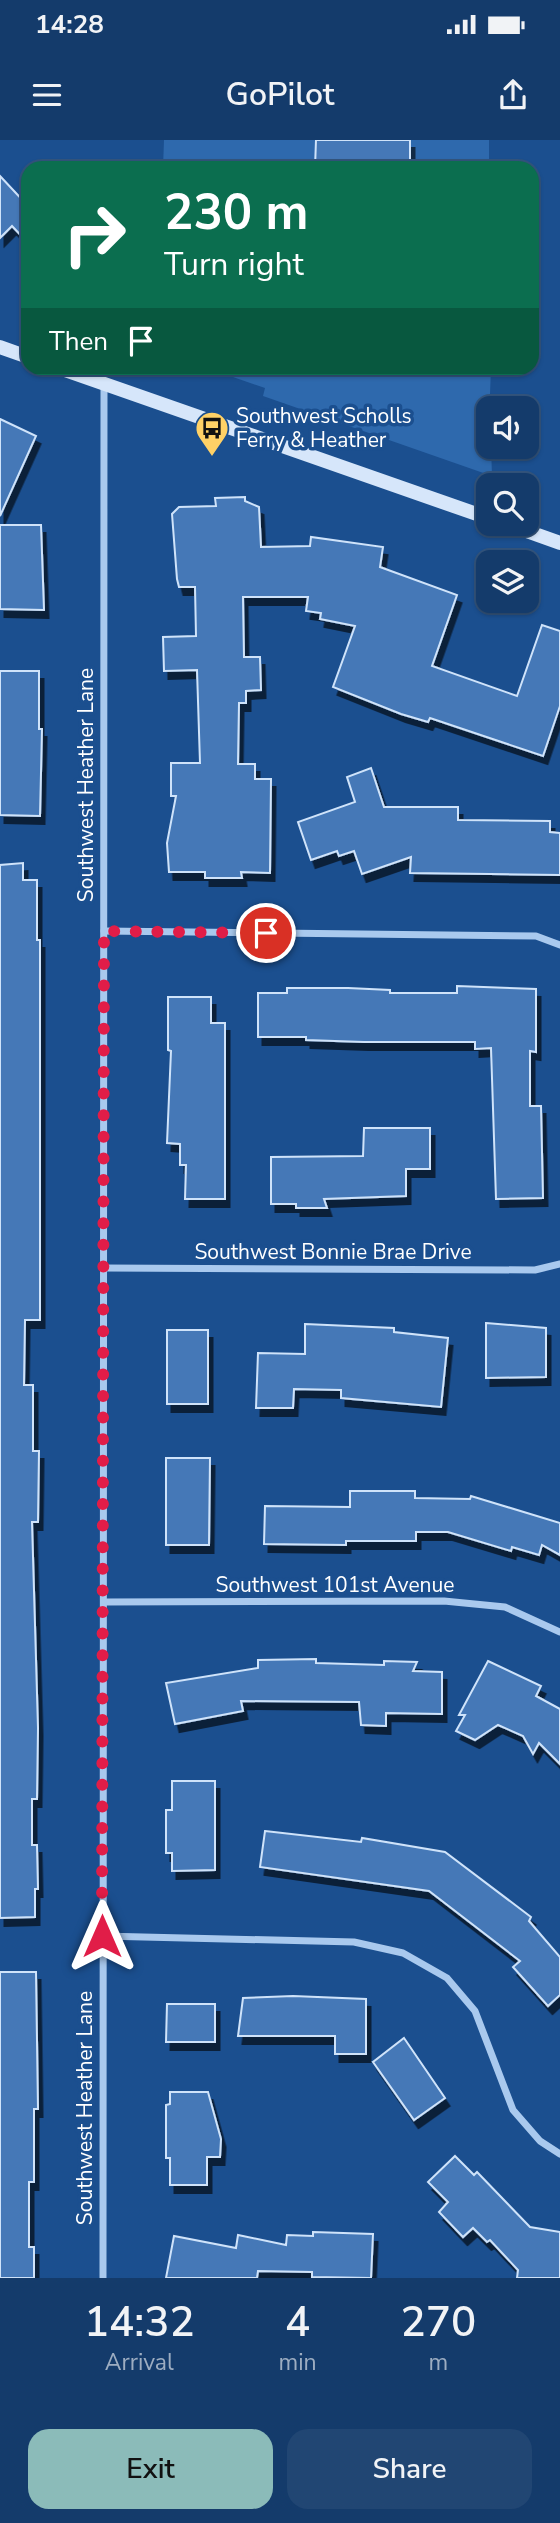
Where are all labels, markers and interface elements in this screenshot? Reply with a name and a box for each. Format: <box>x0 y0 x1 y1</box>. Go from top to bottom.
text: 14:28 <box>35 7 104 42</box>
text: GoPilot <box>225 73 335 116</box>
icon: menu <box>28 76 66 114</box>
icon: share <box>494 76 532 114</box>
text: 230 m <box>164 179 308 246</box>
icon: right <box>49 189 140 280</box>
text: Turn right <box>164 243 304 286</box>
icon: arrive <box>122 322 160 360</box>
text: Then <box>49 324 108 359</box>
map controls <box>476 396 539 613</box>
button: sound <box>476 396 539 459</box>
place label: Southwest Scholls Ferry & Heather <box>236 402 412 454</box>
bus stop icon: Southwest Scholls Ferry & Heather <box>193 409 231 458</box>
button: search <box>476 473 539 536</box>
button: layers <box>476 550 539 613</box>
street label: Southwest Heather Lane <box>72 668 100 902</box>
pin <box>236 903 296 963</box>
icon: arrive <box>247 914 285 952</box>
street label: Southwest Bonnie Brae Drive <box>194 1238 472 1266</box>
street label: Southwest 101st Avenue <box>216 1571 454 1599</box>
position arrow <box>65 1899 139 1973</box>
street label: Southwest Heather Lane <box>71 1991 99 2225</box>
text: 14:32 <box>84 2294 195 2351</box>
text: 4 <box>285 2294 310 2351</box>
text: 270 <box>400 2294 476 2351</box>
text: Arrival <box>105 2347 174 2378</box>
text: min <box>279 2347 317 2378</box>
text: m <box>428 2347 448 2378</box>
button: Exit <box>28 2429 273 2509</box>
button: Share <box>287 2429 532 2509</box>

